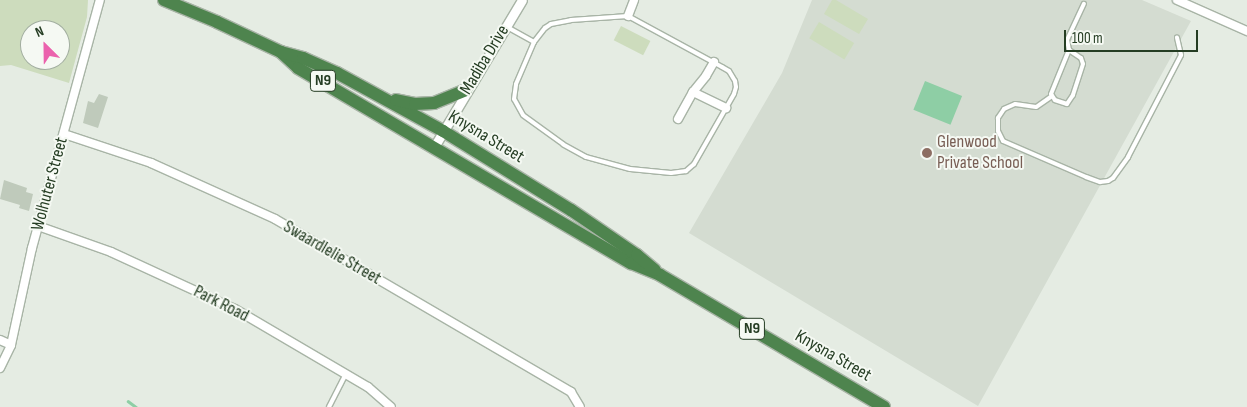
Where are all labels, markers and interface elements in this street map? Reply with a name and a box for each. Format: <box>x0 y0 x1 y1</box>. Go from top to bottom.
north arrow <box>20 20 70 70</box>
scale bar <box>1067 20 1201 52</box>
street label: Madiba Drive <box>456 21 514 99</box>
text: N <box>33 22 46 41</box>
text: 100 m <box>1072 29 1103 48</box>
road number: N9 <box>309 68 337 94</box>
street label: Knysna Street <box>444 106 528 168</box>
place label: Glenwood Private School <box>937 132 1023 174</box>
street label: Wolhuter Street <box>27 135 73 233</box>
marker: Glenwood Private School <box>921 147 933 159</box>
street label: Swaardlelie Street <box>279 216 385 290</box>
street label: Park Road <box>190 281 252 327</box>
road number: N9 <box>738 316 766 342</box>
street label: Knysna Street <box>791 326 875 386</box>

